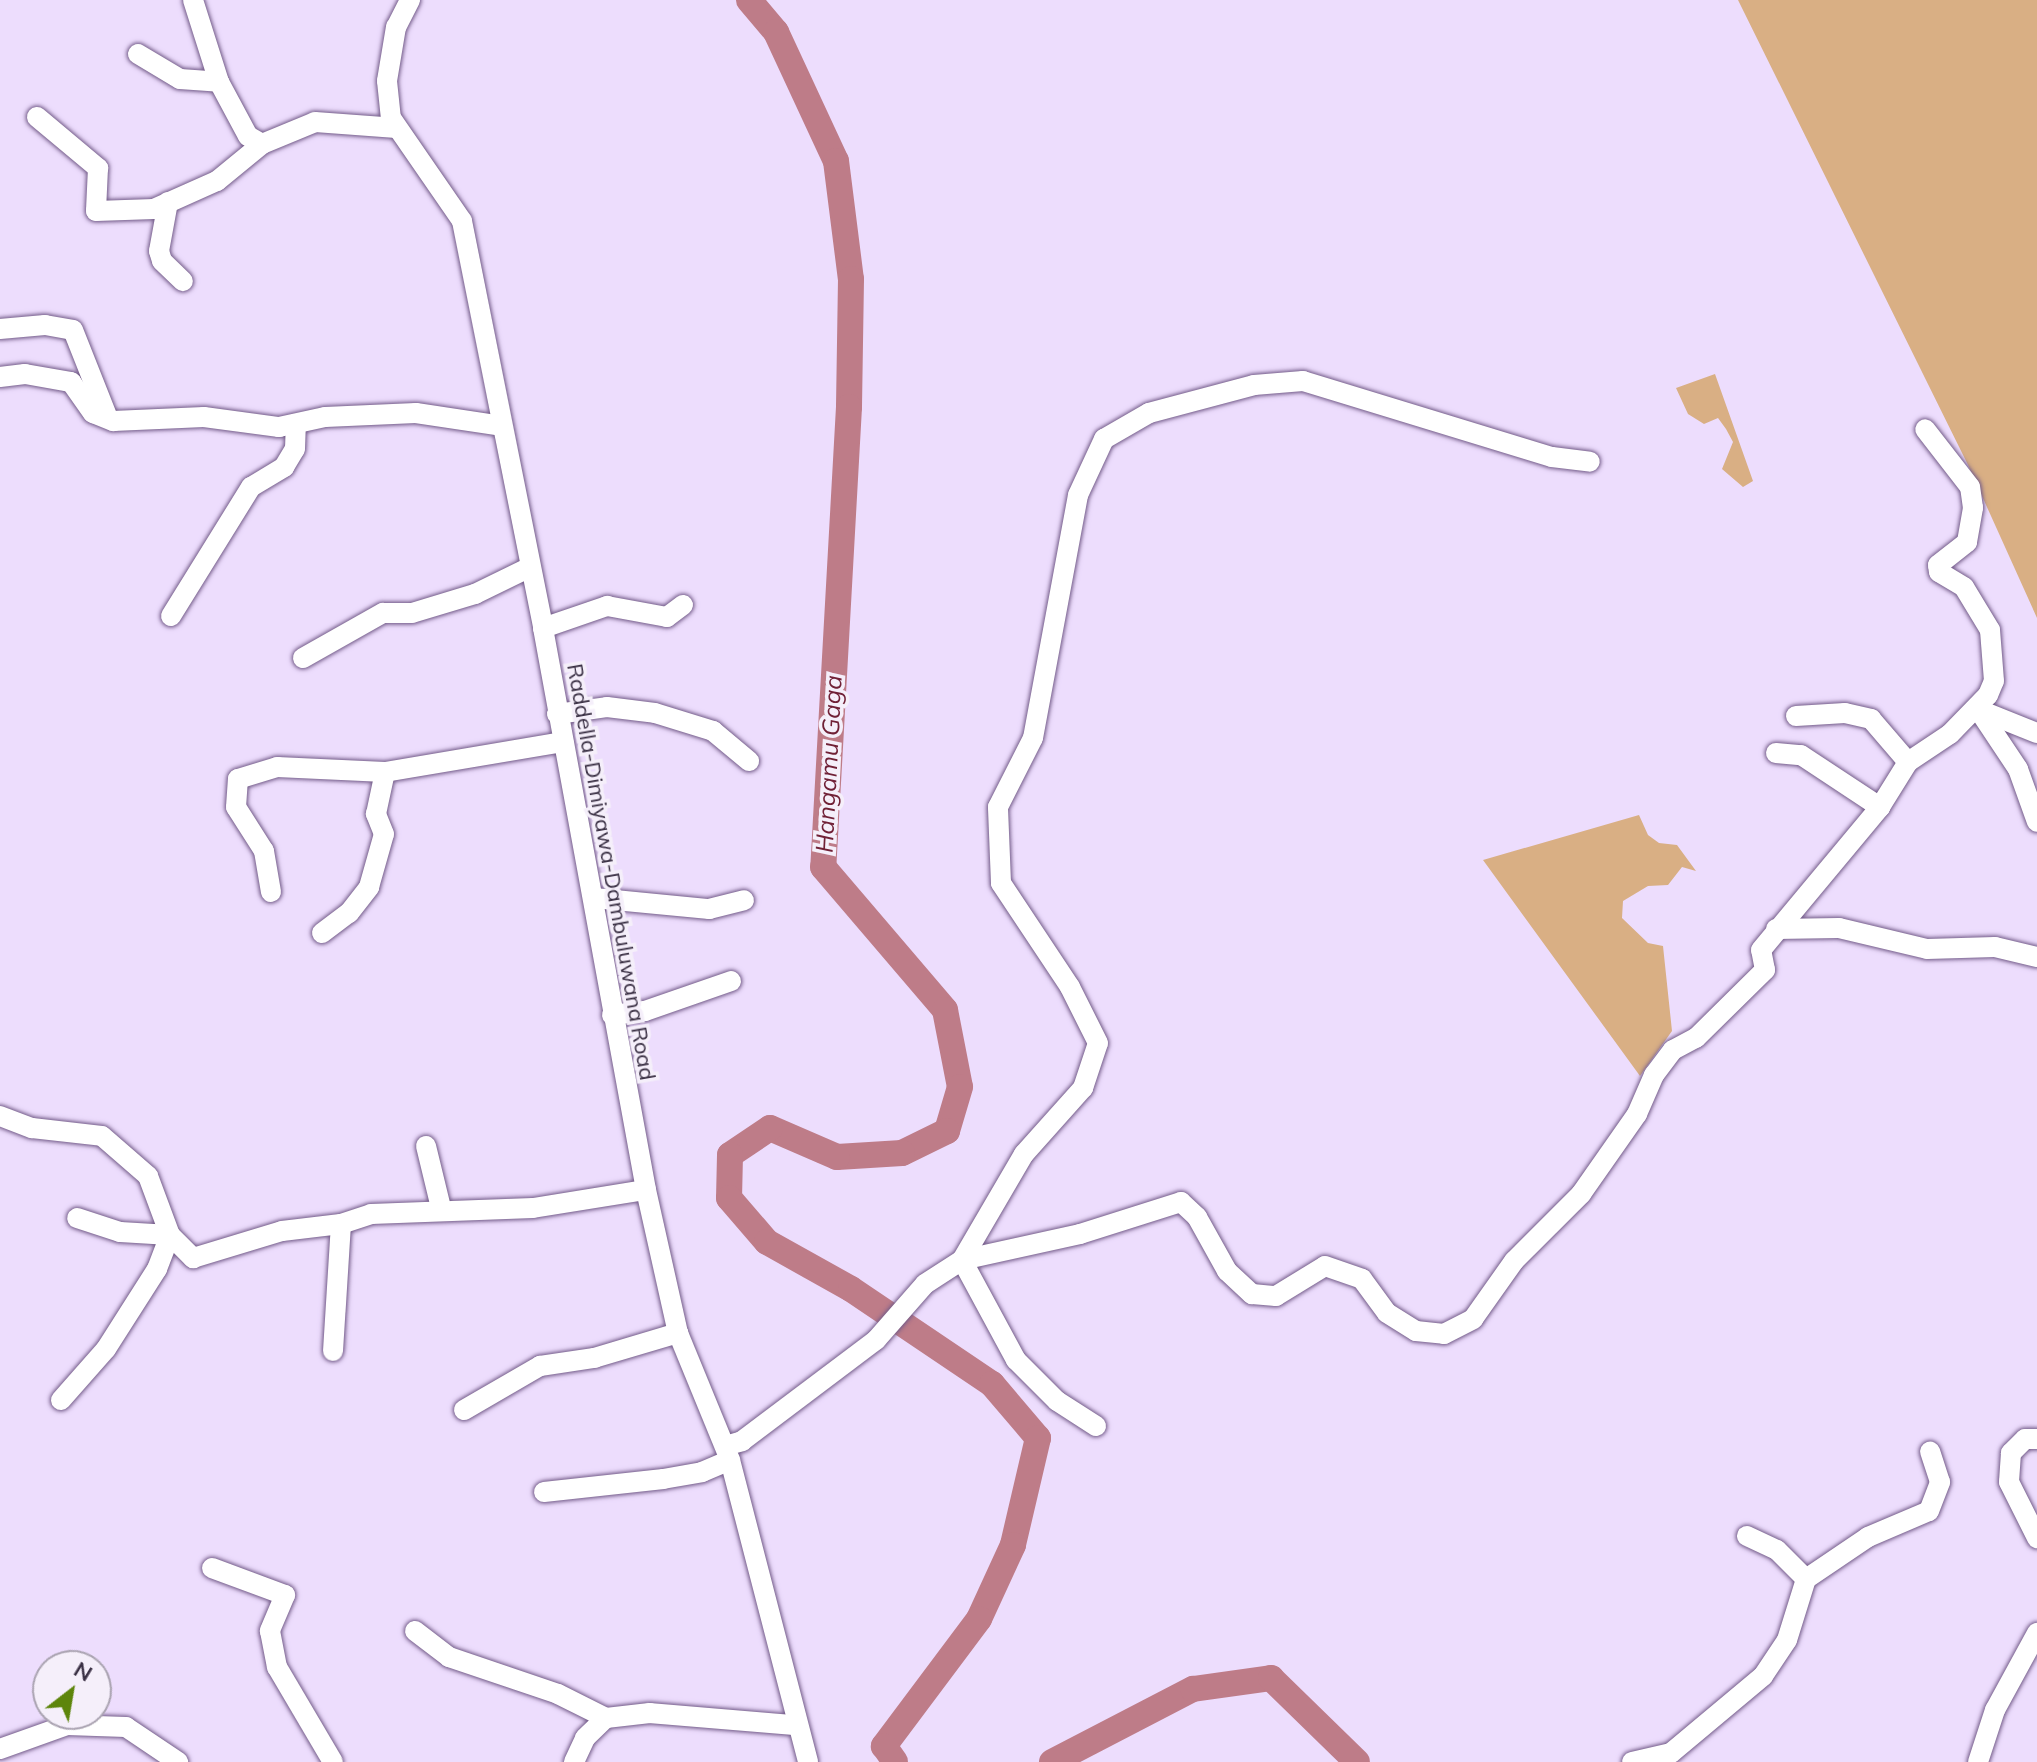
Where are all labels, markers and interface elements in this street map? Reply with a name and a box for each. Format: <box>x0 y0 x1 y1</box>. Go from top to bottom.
street label: Raddella-Dimiyawa-Dambuluwana Road <box>561 662 661 1082</box>
water label: Hangamu Gaga <box>810 675 848 853</box>
north arrow <box>32 1650 112 1730</box>
text: N <box>69 1655 98 1687</box>

